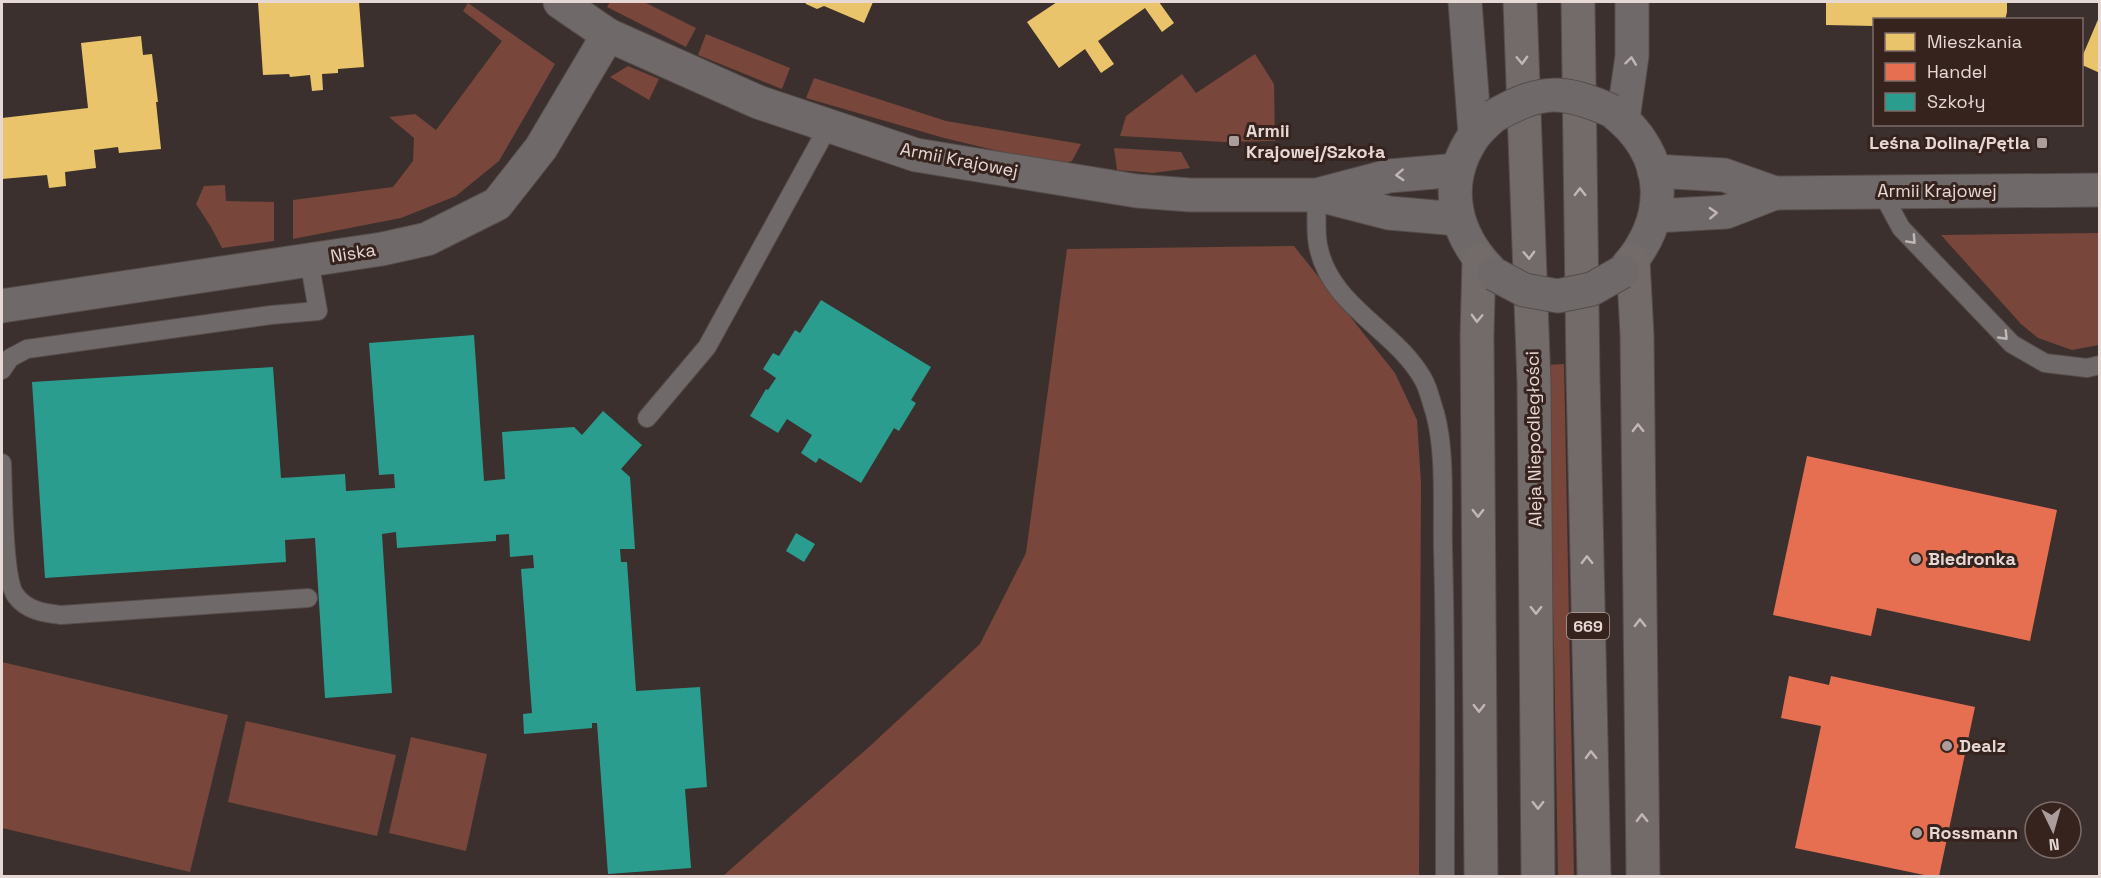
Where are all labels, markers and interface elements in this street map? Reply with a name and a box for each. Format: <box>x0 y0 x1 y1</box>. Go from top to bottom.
legend <box>1873 18 2083 126</box>
text: Mieszkania <box>1927 30 2022 53</box>
one-way arrow <box>1516 55 1528 64</box>
one-way arrow <box>1624 57 1637 66</box>
text: Handel <box>1927 60 1987 83</box>
text: Szkoły <box>1927 90 1985 113</box>
place label: Armii Krajowej/Szkoła <box>1246 119 1386 163</box>
place label: Leśna Dolina/Pętla <box>1869 131 2031 154</box>
marker: Armii Krajowej/Szkoła <box>1227 134 1241 148</box>
marker: Leśna Dolina/Pętla <box>2035 136 2049 150</box>
street label: Armii Krajowej <box>898 137 1020 182</box>
one-way arrow <box>1396 168 1405 181</box>
street label: Armii Krajowej <box>1877 179 1997 202</box>
one-way arrow <box>1574 187 1587 196</box>
one-way arrow <box>1709 206 1718 219</box>
one-way arrow <box>1905 233 1916 244</box>
street label: Niska <box>329 238 377 267</box>
one-way arrow <box>1523 250 1536 259</box>
one-way arrow <box>1471 314 1484 323</box>
one-way arrow <box>1997 329 2008 340</box>
street label: Aleja Niepodległości <box>1520 351 1547 527</box>
one-way arrow <box>1632 424 1644 433</box>
one-way arrow <box>1472 509 1484 518</box>
place label: Biedronka <box>1928 547 2016 570</box>
marker: Biedronka <box>1909 552 1923 566</box>
one-way arrow <box>1581 556 1593 565</box>
one-way arrow <box>1530 606 1542 615</box>
road number: 669 <box>1567 613 1609 639</box>
one-way arrow <box>1634 619 1646 628</box>
one-way arrow <box>1473 704 1485 713</box>
place label: Dealz <box>1959 734 2006 757</box>
marker: Dealz <box>1940 739 1954 753</box>
one-way arrow <box>1585 751 1597 760</box>
north arrow <box>2023 800 2083 860</box>
one-way arrow <box>1532 801 1544 810</box>
one-way arrow <box>1636 814 1648 823</box>
place label: Rossmann <box>1929 821 2018 844</box>
marker: Rossmann <box>1910 826 1924 840</box>
text: N <box>2048 834 2061 855</box>

